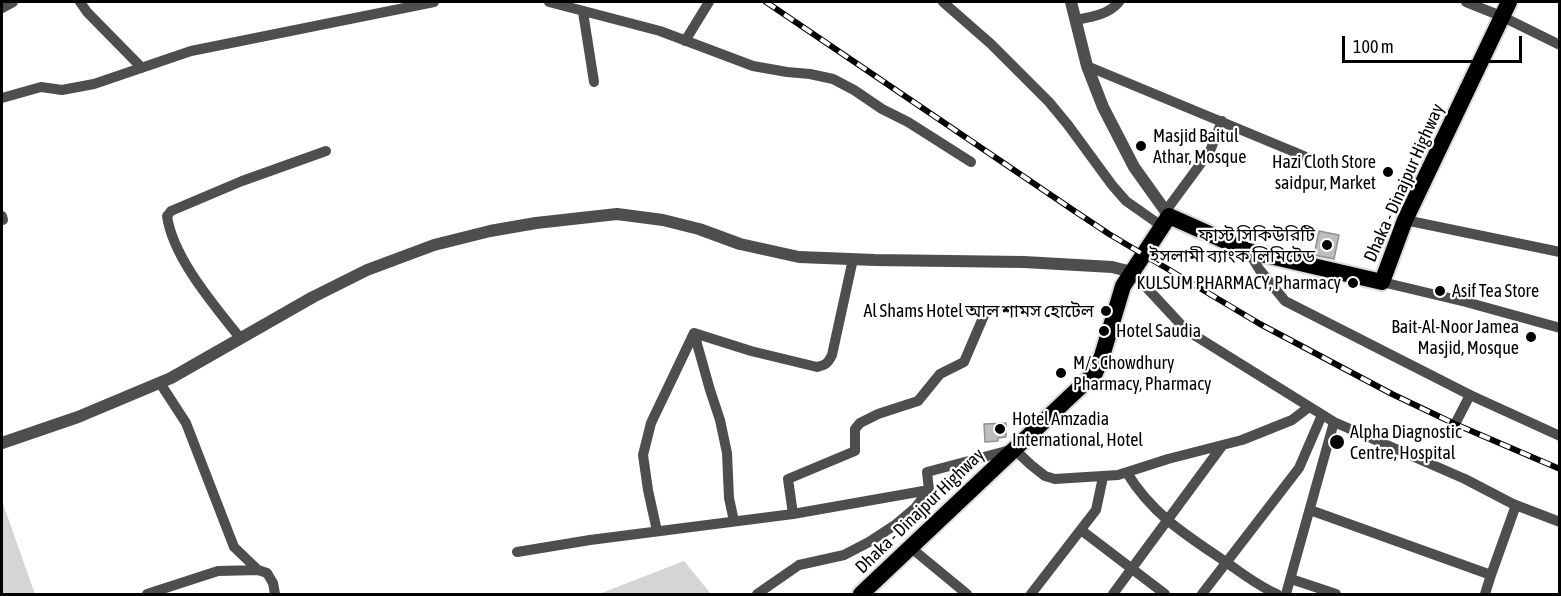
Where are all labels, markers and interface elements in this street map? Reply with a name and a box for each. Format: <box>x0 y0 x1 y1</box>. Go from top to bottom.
scale bar <box>1345 24 1525 62</box>
text: 100 m <box>1353 36 1394 57</box>
street label: Dhaka - Dinajpur Highway <box>1359 101 1449 265</box>
place label: Masjid Baitul Athar, Mosque <box>1153 125 1246 168</box>
marker: Masjid Baitul Athar, Mosque <box>1134 139 1148 153</box>
place label: Hazi Cloth Store saidpur, Market <box>1272 151 1376 194</box>
marker: Hazi Cloth Store saidpur, Market <box>1381 165 1395 179</box>
place label: ফাস্ট সিকিউরিটি ইসলামী ব্যাংক লিমিটেড <box>1150 224 1315 266</box>
marker: ফাস্ট সিকিউরিটি ইসলামী ব্যাংক লিমিটেড <box>1320 238 1334 252</box>
place label: KULSUM PHARMACY, Pharmacy <box>1136 272 1341 294</box>
marker: KULSUM PHARMACY, Pharmacy <box>1346 276 1360 290</box>
place label: Asif Tea Store <box>1452 280 1539 302</box>
marker: Asif Tea Store <box>1433 284 1447 298</box>
place label: Al Shams Hotel আল শামস হোটেল <box>864 300 1094 322</box>
marker: Al Shams Hotel আল শামস হোটেল <box>1099 304 1113 318</box>
place label: Bait-Al-Noor Jamea Masjid, Mosque <box>1391 316 1519 358</box>
place label: Hotel Saudia <box>1116 320 1201 342</box>
marker: Hotel Saudia <box>1097 324 1111 338</box>
marker: Bait-Al-Noor Jamea Masjid, Mosque <box>1524 330 1538 344</box>
place label: M/s Chowdhury Pharmacy, Pharmacy <box>1073 352 1211 394</box>
marker: M/s Chowdhury Pharmacy, Pharmacy <box>1054 366 1068 380</box>
place label: Hotel Amzadia International, Hotel <box>1012 408 1143 450</box>
place label: Alpha Diagnostic Centre, Hospital <box>1350 421 1462 464</box>
marker: Hotel Amzadia International, Hotel <box>993 422 1007 436</box>
marker: Alpha Diagnostic Centre, Hospital <box>1328 433 1346 451</box>
street label: Dhaka - Dinajpur Highway <box>851 444 989 578</box>

